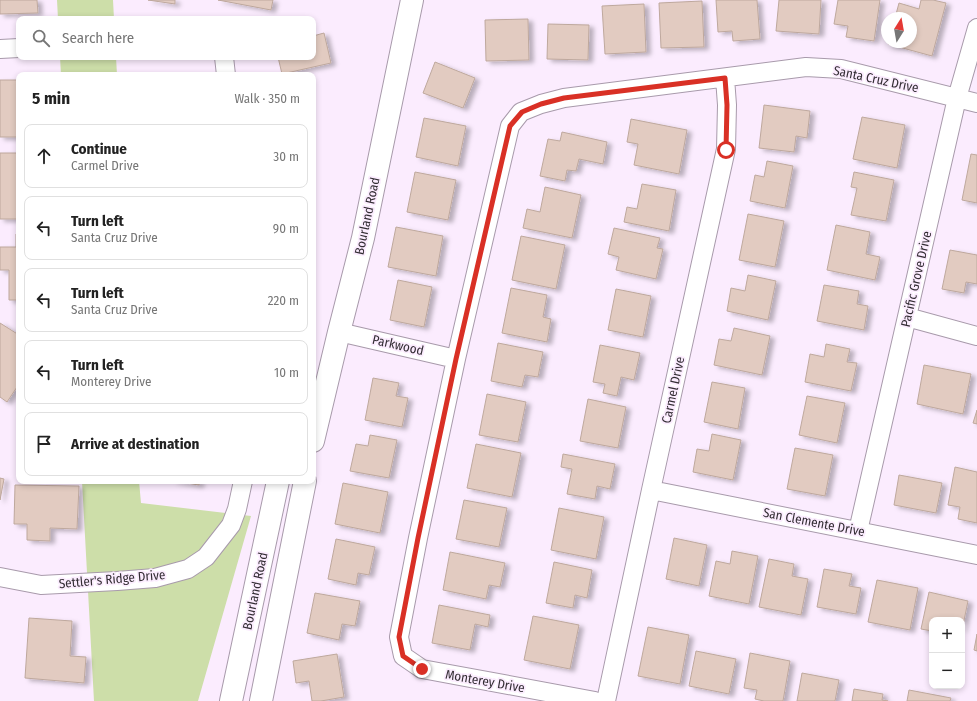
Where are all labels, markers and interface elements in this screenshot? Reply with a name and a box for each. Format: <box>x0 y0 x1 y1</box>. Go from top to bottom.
north arrow <box>881 12 917 48</box>
search box <box>16 16 316 60</box>
icon: search <box>30 27 52 49</box>
text: Search here <box>62 29 134 47</box>
street label: Santa Cruz Drive <box>832 63 920 95</box>
text: 5 min <box>32 88 70 109</box>
text: Walk · 350 m <box>234 91 300 106</box>
text: Continue <box>71 140 127 158</box>
route start <box>717 141 735 159</box>
icon: ahead <box>33 145 55 167</box>
text: 30 m <box>273 149 299 164</box>
text: Carmel Drive <box>71 158 139 173</box>
street label: Bourland Road <box>351 176 383 256</box>
text: Turn left <box>71 212 124 230</box>
icon: left <box>33 217 55 239</box>
text: 90 m <box>273 221 299 236</box>
text: Santa Cruz Drive <box>71 230 158 245</box>
street label: Pacific Grove Drive <box>898 230 934 328</box>
text: Turn left <box>71 284 124 302</box>
icon: left <box>33 289 55 311</box>
text: 220 m <box>268 293 299 308</box>
text: Santa Cruz Drive <box>71 302 158 317</box>
street label: Parkwood <box>371 332 425 358</box>
street label: Carmel Drive <box>659 355 687 425</box>
text: Turn left <box>71 356 124 374</box>
icon: left <box>33 361 55 383</box>
text: 10 m <box>274 365 299 380</box>
text: Monterey Drive <box>71 374 151 389</box>
icon: arrive <box>33 433 55 455</box>
text: Arrive at destination <box>71 435 199 453</box>
street label: San Clemente Drive <box>762 505 866 539</box>
street label: Bourland Road <box>239 551 271 631</box>
street label: Settler's Ridge Drive <box>58 567 166 591</box>
map controls <box>929 617 965 689</box>
button: + <box>929 617 965 653</box>
button: − <box>929 653 965 689</box>
route end <box>413 660 431 678</box>
street label: Monterey Drive <box>444 667 526 695</box>

